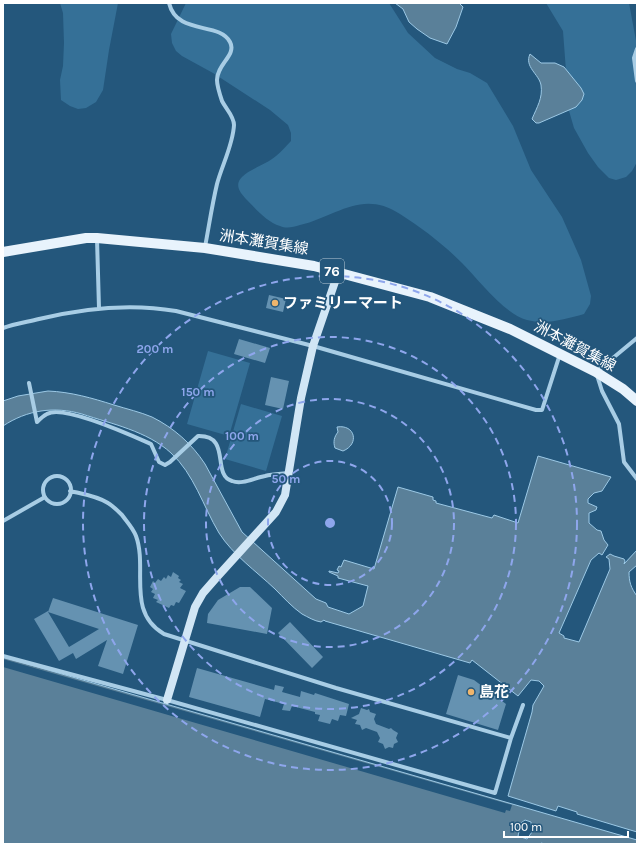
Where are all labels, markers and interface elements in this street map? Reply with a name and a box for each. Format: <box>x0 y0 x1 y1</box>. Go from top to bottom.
street label: 洲本灘賀集線 <box>218 226 310 258</box>
road number: 76 <box>320 259 344 283</box>
place label: ファミリーマート <box>283 294 403 312</box>
marker: ファミリーマート <box>270 298 280 308</box>
street label: 洲本灘賀集線 <box>531 317 619 375</box>
text: 200 m <box>137 342 173 356</box>
text: 150 m <box>181 385 215 399</box>
text: 100 m <box>225 429 259 443</box>
text: 50 m <box>272 472 301 486</box>
centre of rings <box>323 516 337 530</box>
place label: 島花 <box>479 683 509 701</box>
marker: 島花 <box>466 687 476 697</box>
scale bar <box>504 813 628 839</box>
text: 100 m <box>510 820 542 834</box>

